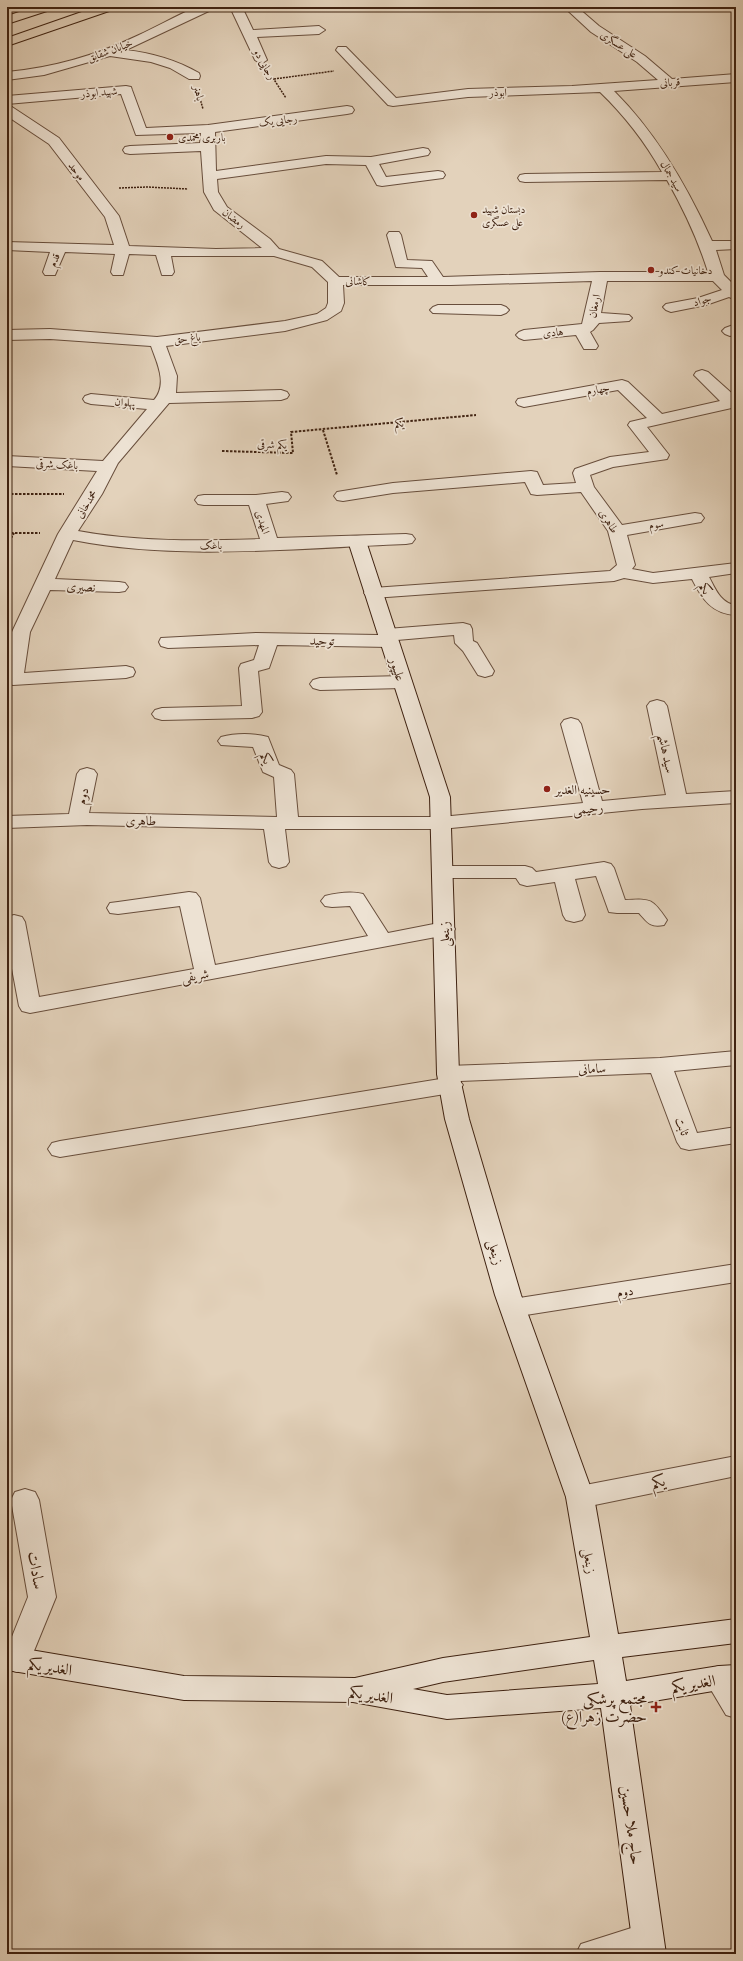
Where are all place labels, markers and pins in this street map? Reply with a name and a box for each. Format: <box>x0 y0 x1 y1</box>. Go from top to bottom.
place label: باربری محمدی <box>178 131 226 144</box>
marker: باربری محمدی <box>165 132 175 142</box>
place label: دبستان شهید علی عسگری <box>482 203 525 231</box>
marker: دبستان شهید علی عسگری <box>469 210 479 220</box>
place label: دخانیات کندو <box>658 264 713 277</box>
marker: دخانیات کندو <box>646 265 656 275</box>
place label: حسینیه الغدیر <box>553 782 610 798</box>
marker: حسینیه الغدیر <box>542 784 552 794</box>
place label: مجتمع پرشکی حضرت زهرا(ع) <box>561 1689 647 1730</box>
marker: مجتمع پرشکی حضرت زهرا(ع) <box>650 1701 662 1713</box>

